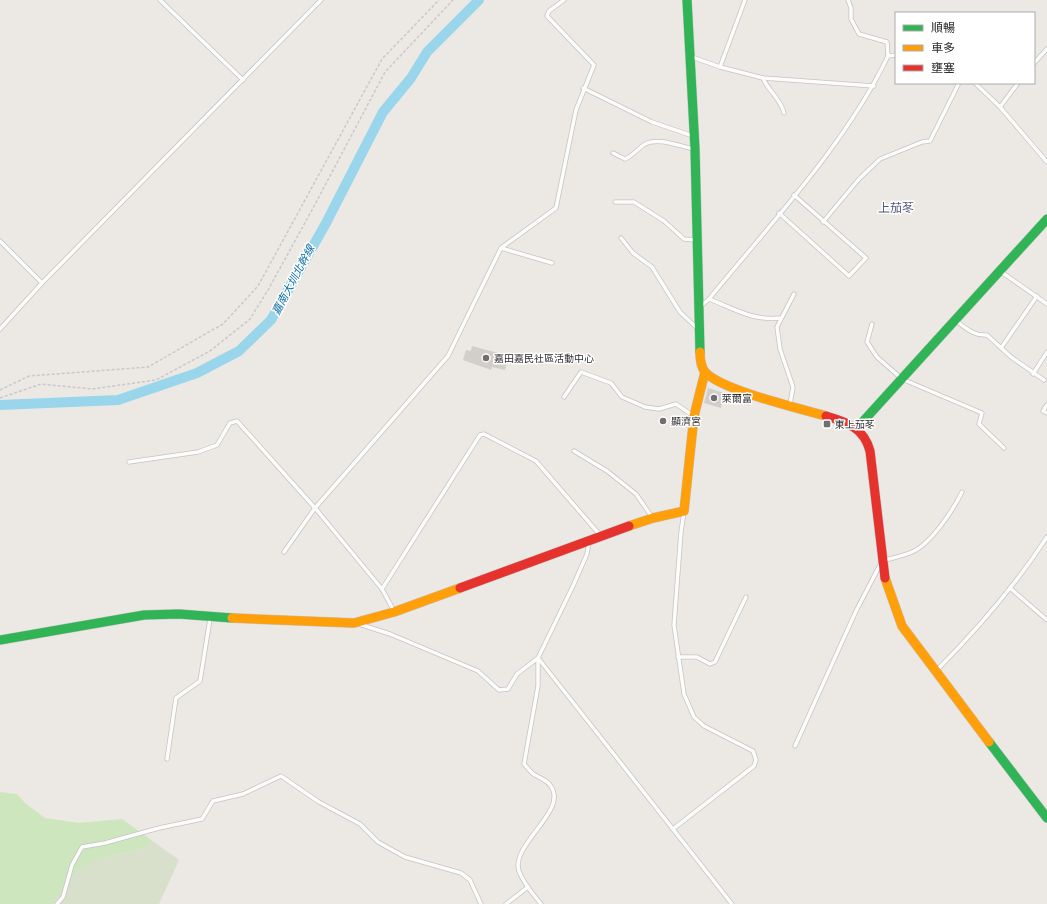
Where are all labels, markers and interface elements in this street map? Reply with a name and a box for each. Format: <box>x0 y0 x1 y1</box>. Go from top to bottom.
legend <box>895 12 1035 84</box>
text: 順暢 <box>931 21 955 35</box>
text: 車多 <box>931 41 955 55</box>
text: 壅塞 <box>931 61 955 75</box>
district label: 上茄苳 <box>878 201 914 215</box>
water label: 嘉南大圳北幹線 <box>270 241 318 317</box>
marker: 嘉田嘉民社區活動中心 <box>481 353 491 363</box>
place label: 嘉田嘉民社區活動中心 <box>494 353 594 364</box>
marker: 萊爾富 <box>709 393 719 403</box>
place label: 萊爾富 <box>722 393 752 404</box>
marker: 顯濟宮 <box>658 416 668 426</box>
place label: 顯濟宮 <box>671 416 701 427</box>
marker: 東上茄苳 <box>822 419 832 429</box>
place label: 東上茄苳 <box>835 419 875 430</box>

